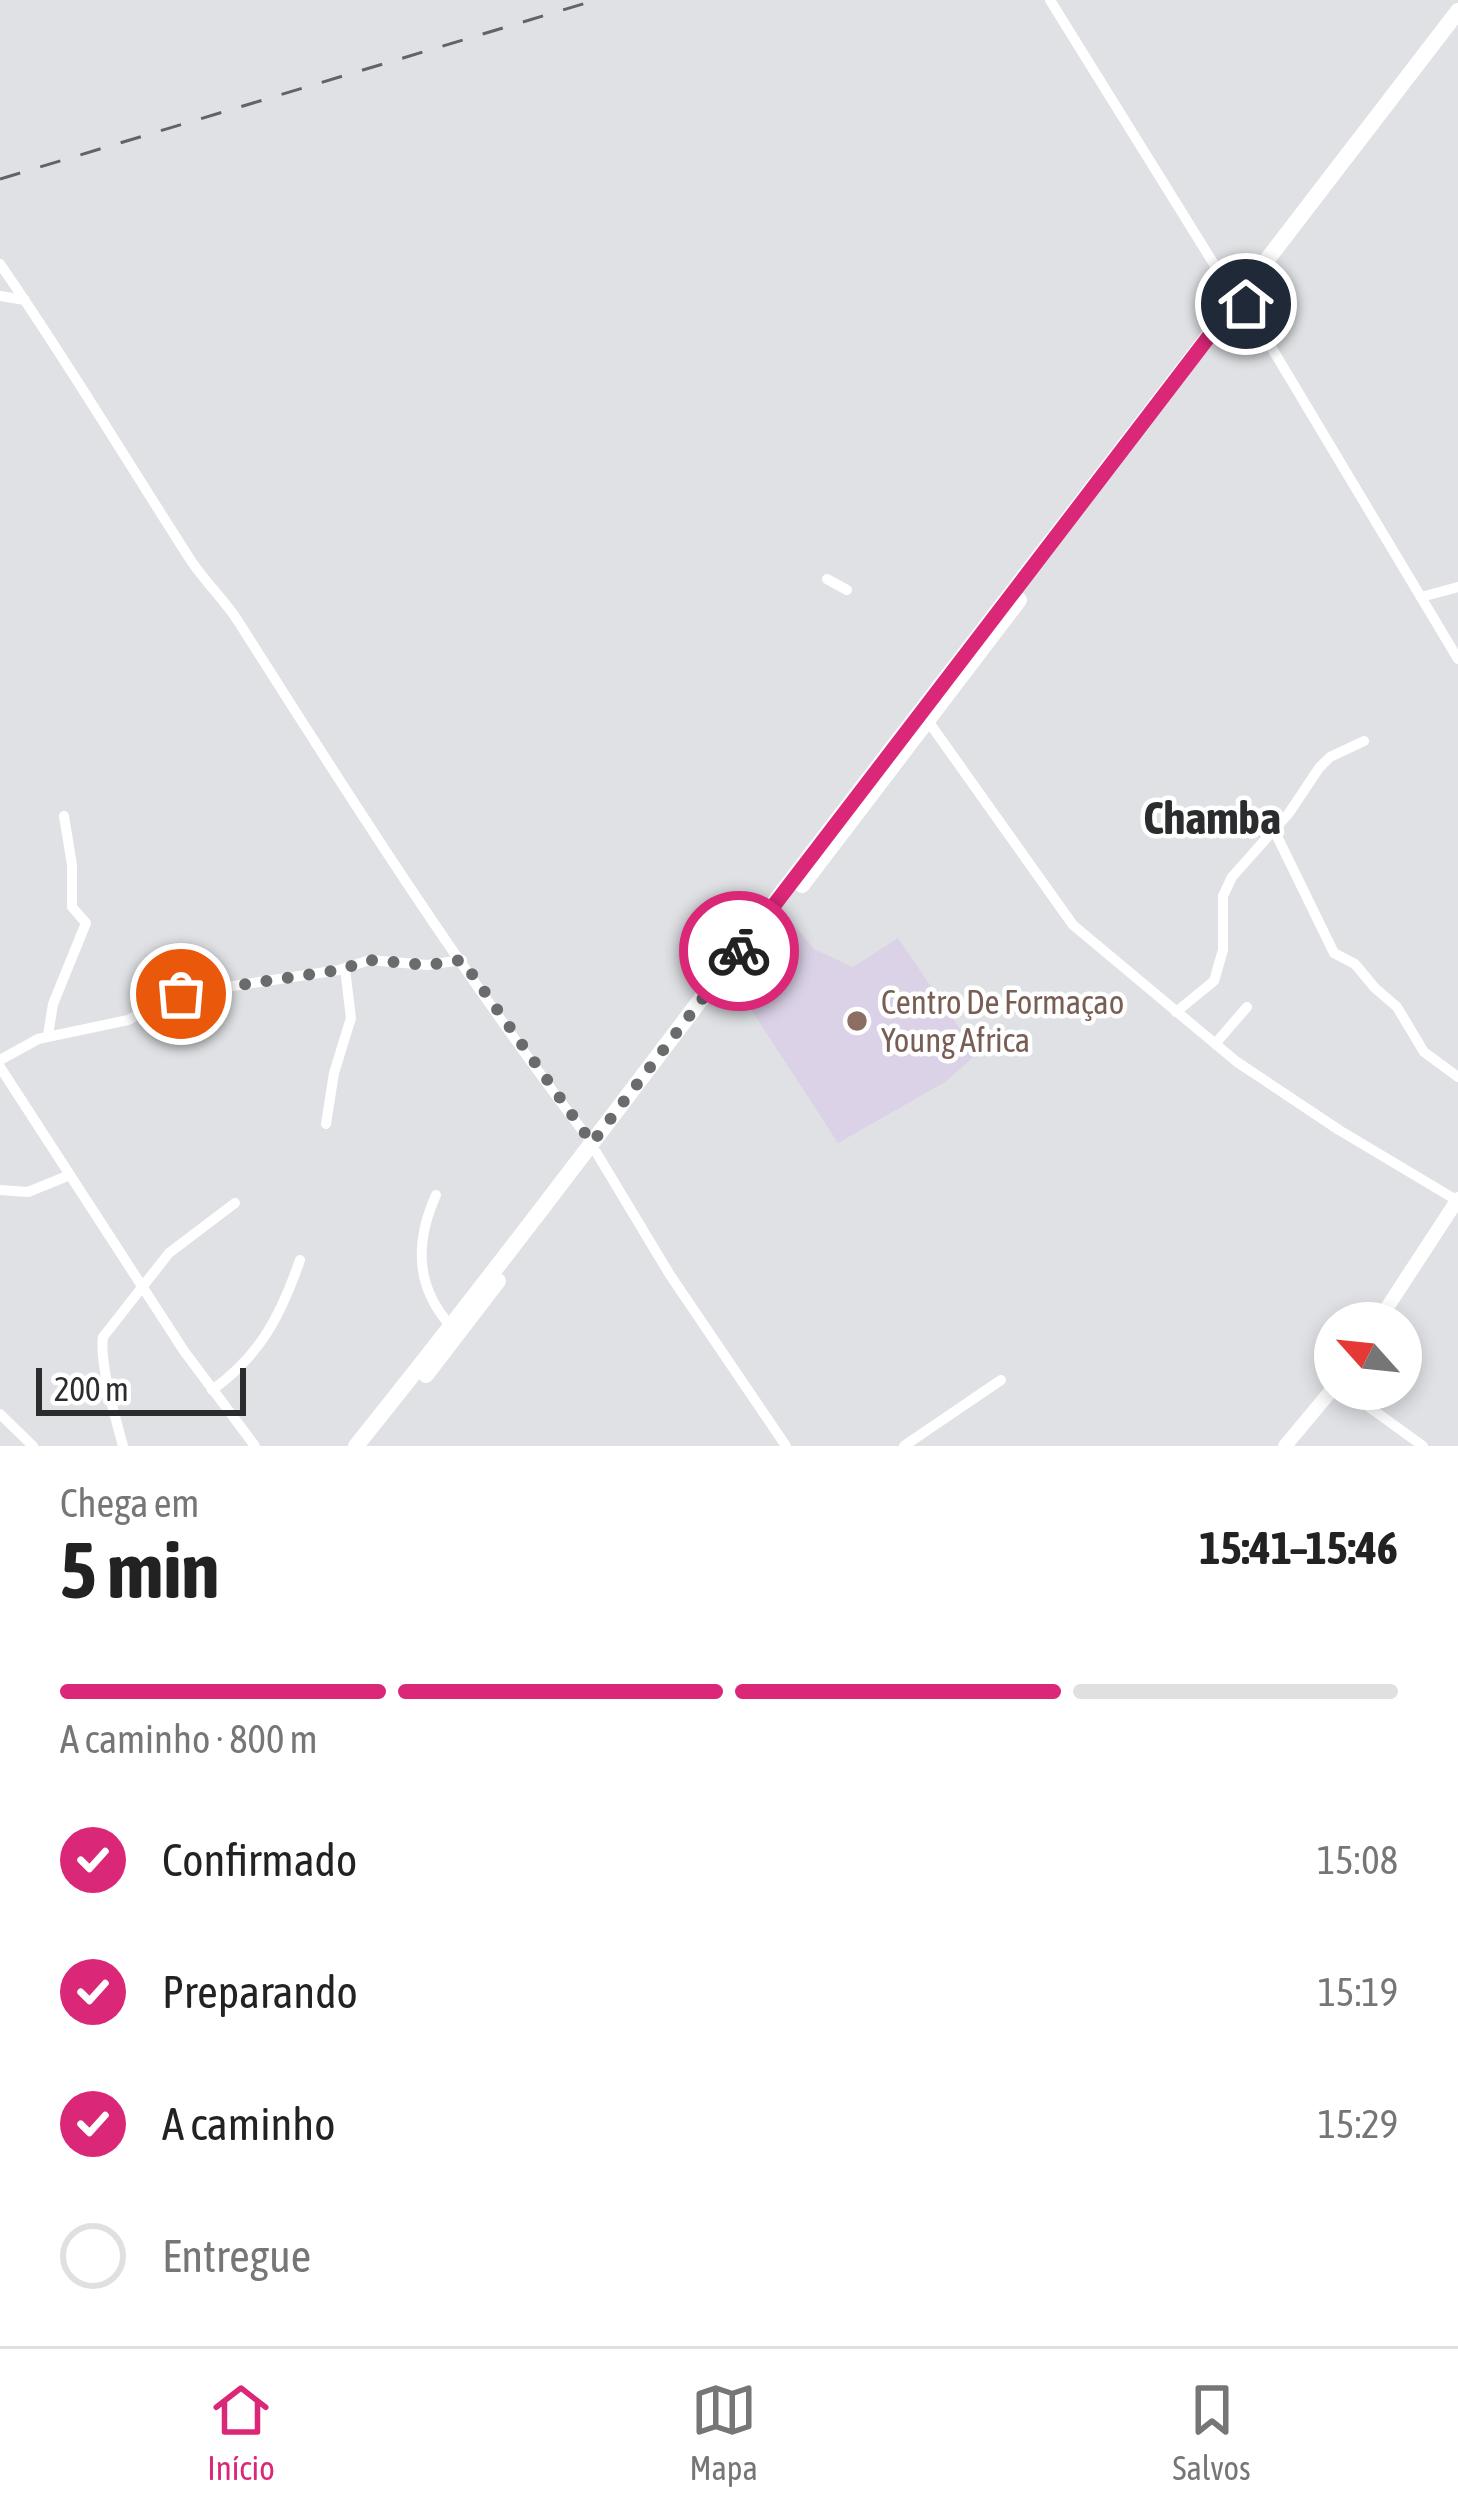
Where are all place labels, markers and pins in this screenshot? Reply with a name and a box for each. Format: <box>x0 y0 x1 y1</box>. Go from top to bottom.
pin <box>1195 253 1297 355</box>
pin <box>130 943 232 1045</box>
place label: Centro De Formaçao Young Africa <box>881 983 1124 1059</box>
marker: Centro De Formaçao Young Africa <box>844 1008 870 1034</box>

